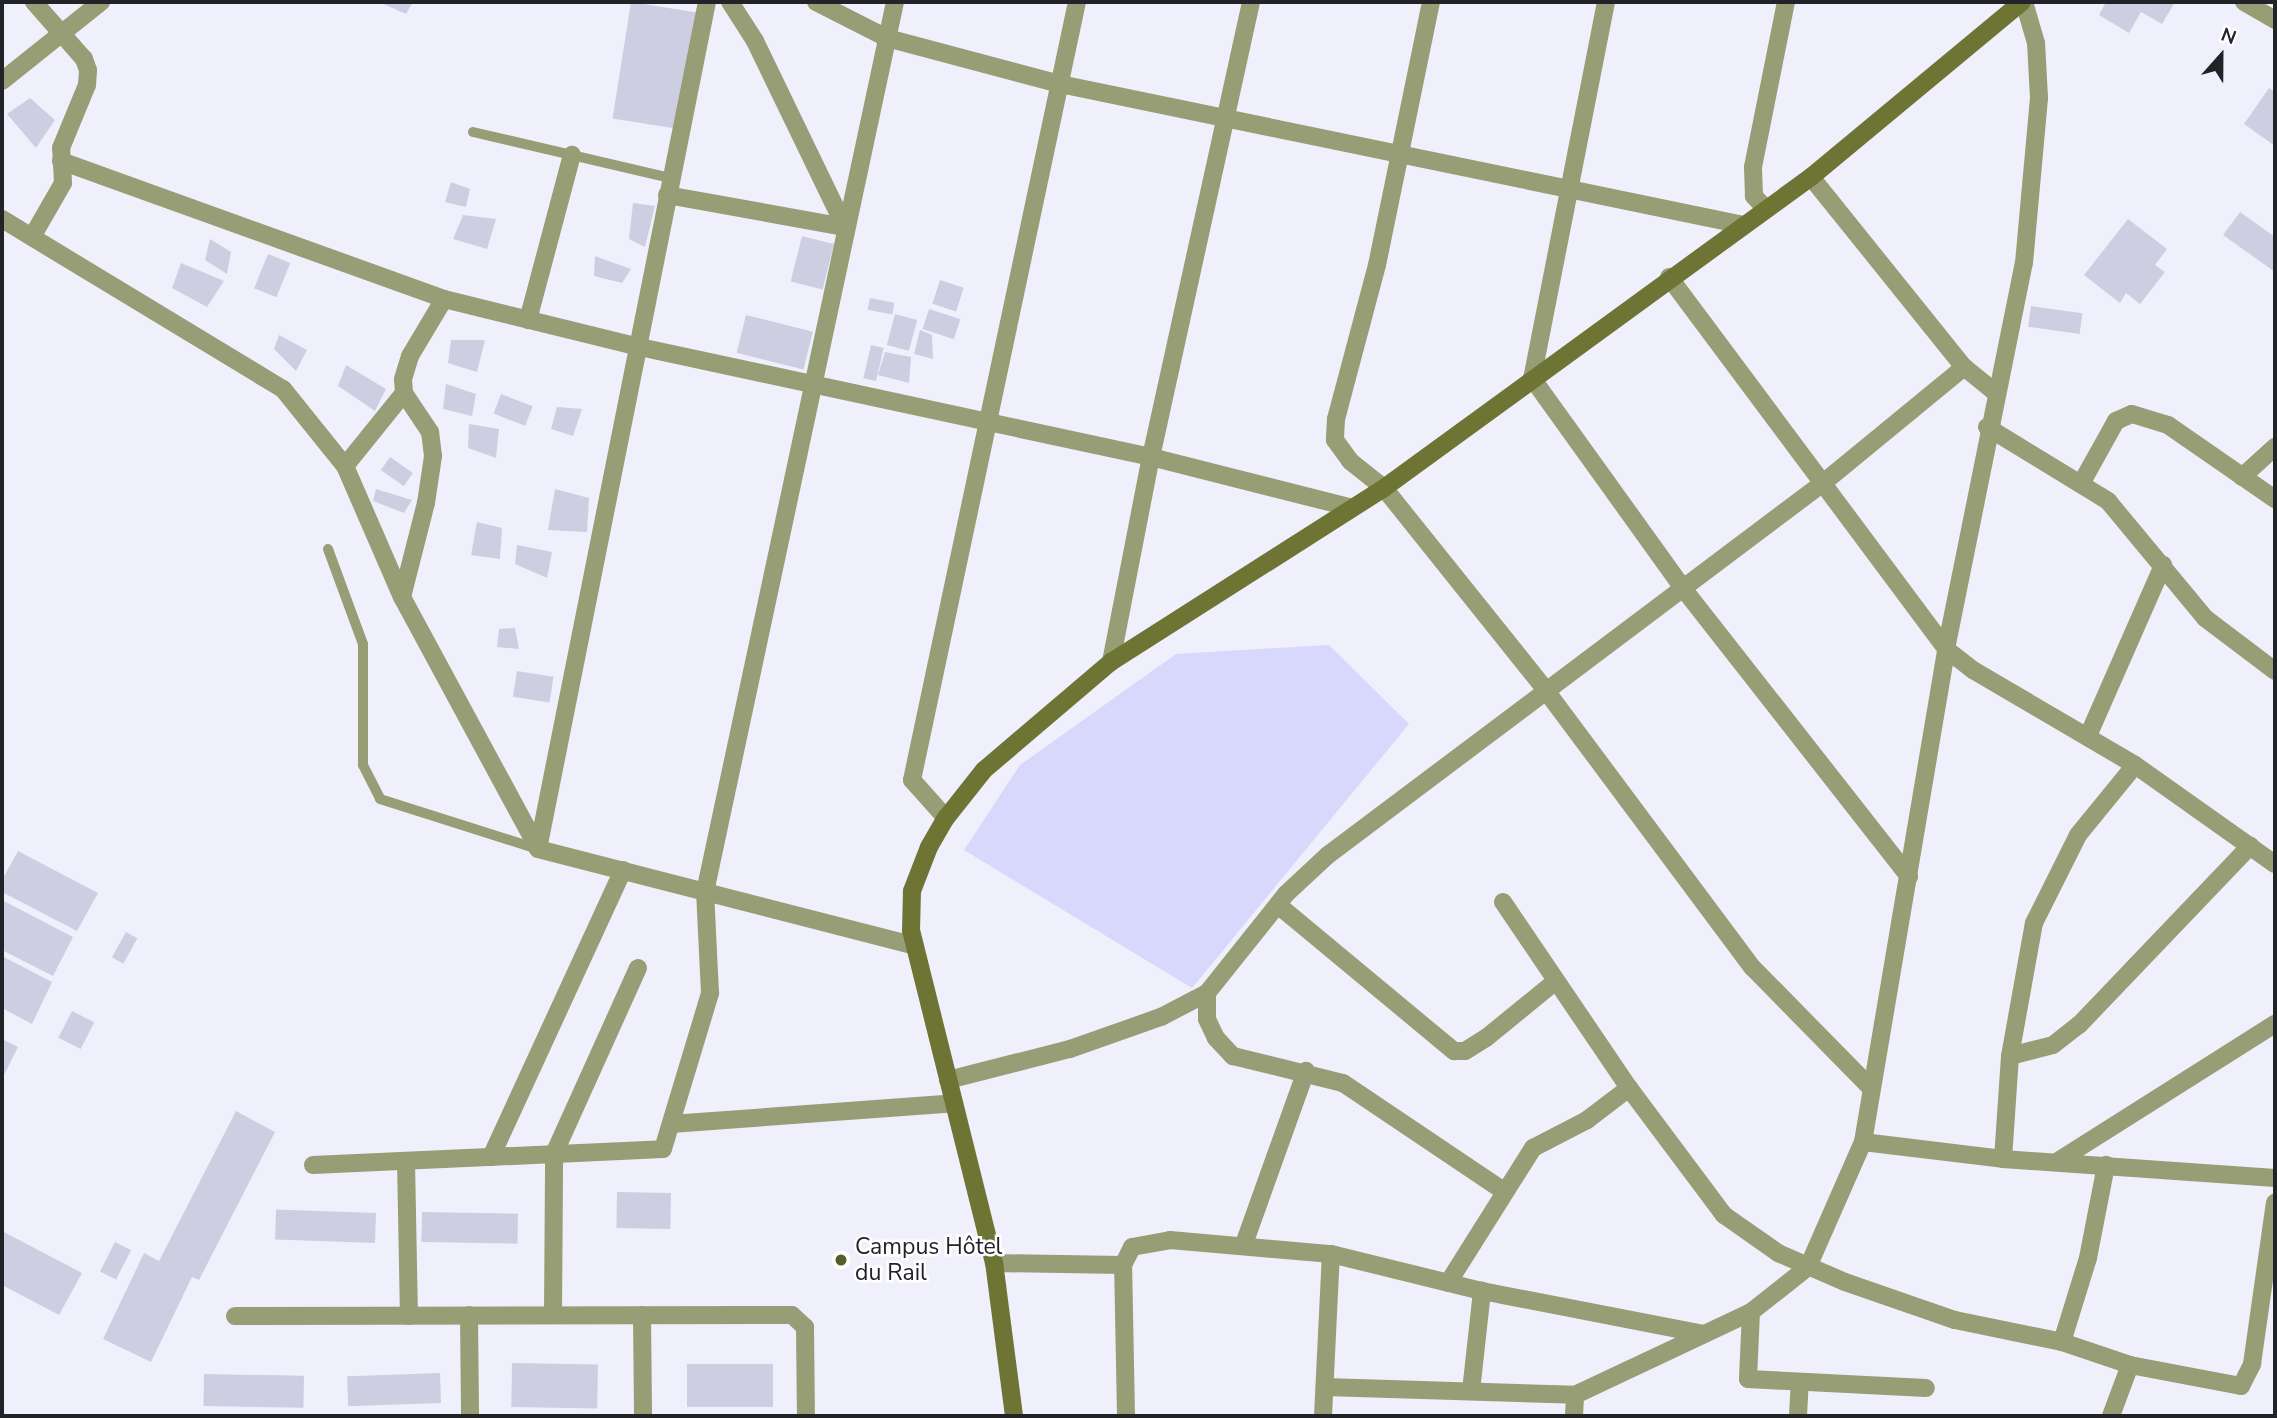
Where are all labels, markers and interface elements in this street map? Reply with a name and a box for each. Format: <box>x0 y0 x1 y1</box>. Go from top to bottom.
north arrow <box>2186 21 2256 91</box>
text: N <box>2217 22 2240 51</box>
place label: Campus Hôtel du Rail <box>855 1233 1002 1287</box>
marker: Campus Hôtel du Rail <box>833 1252 849 1268</box>

